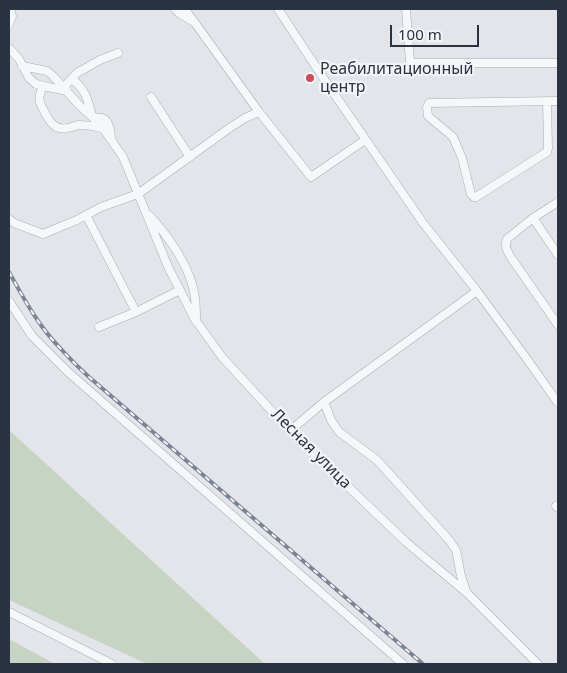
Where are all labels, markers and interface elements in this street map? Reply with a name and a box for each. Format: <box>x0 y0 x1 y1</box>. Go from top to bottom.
scale bar <box>392 15 481 47</box>
text: 100 m <box>398 24 442 44</box>
place label: Реабилитационный центр <box>320 59 473 97</box>
marker: Реабилитационный центр <box>304 72 316 84</box>
street label: Лесная улица <box>267 405 355 493</box>

